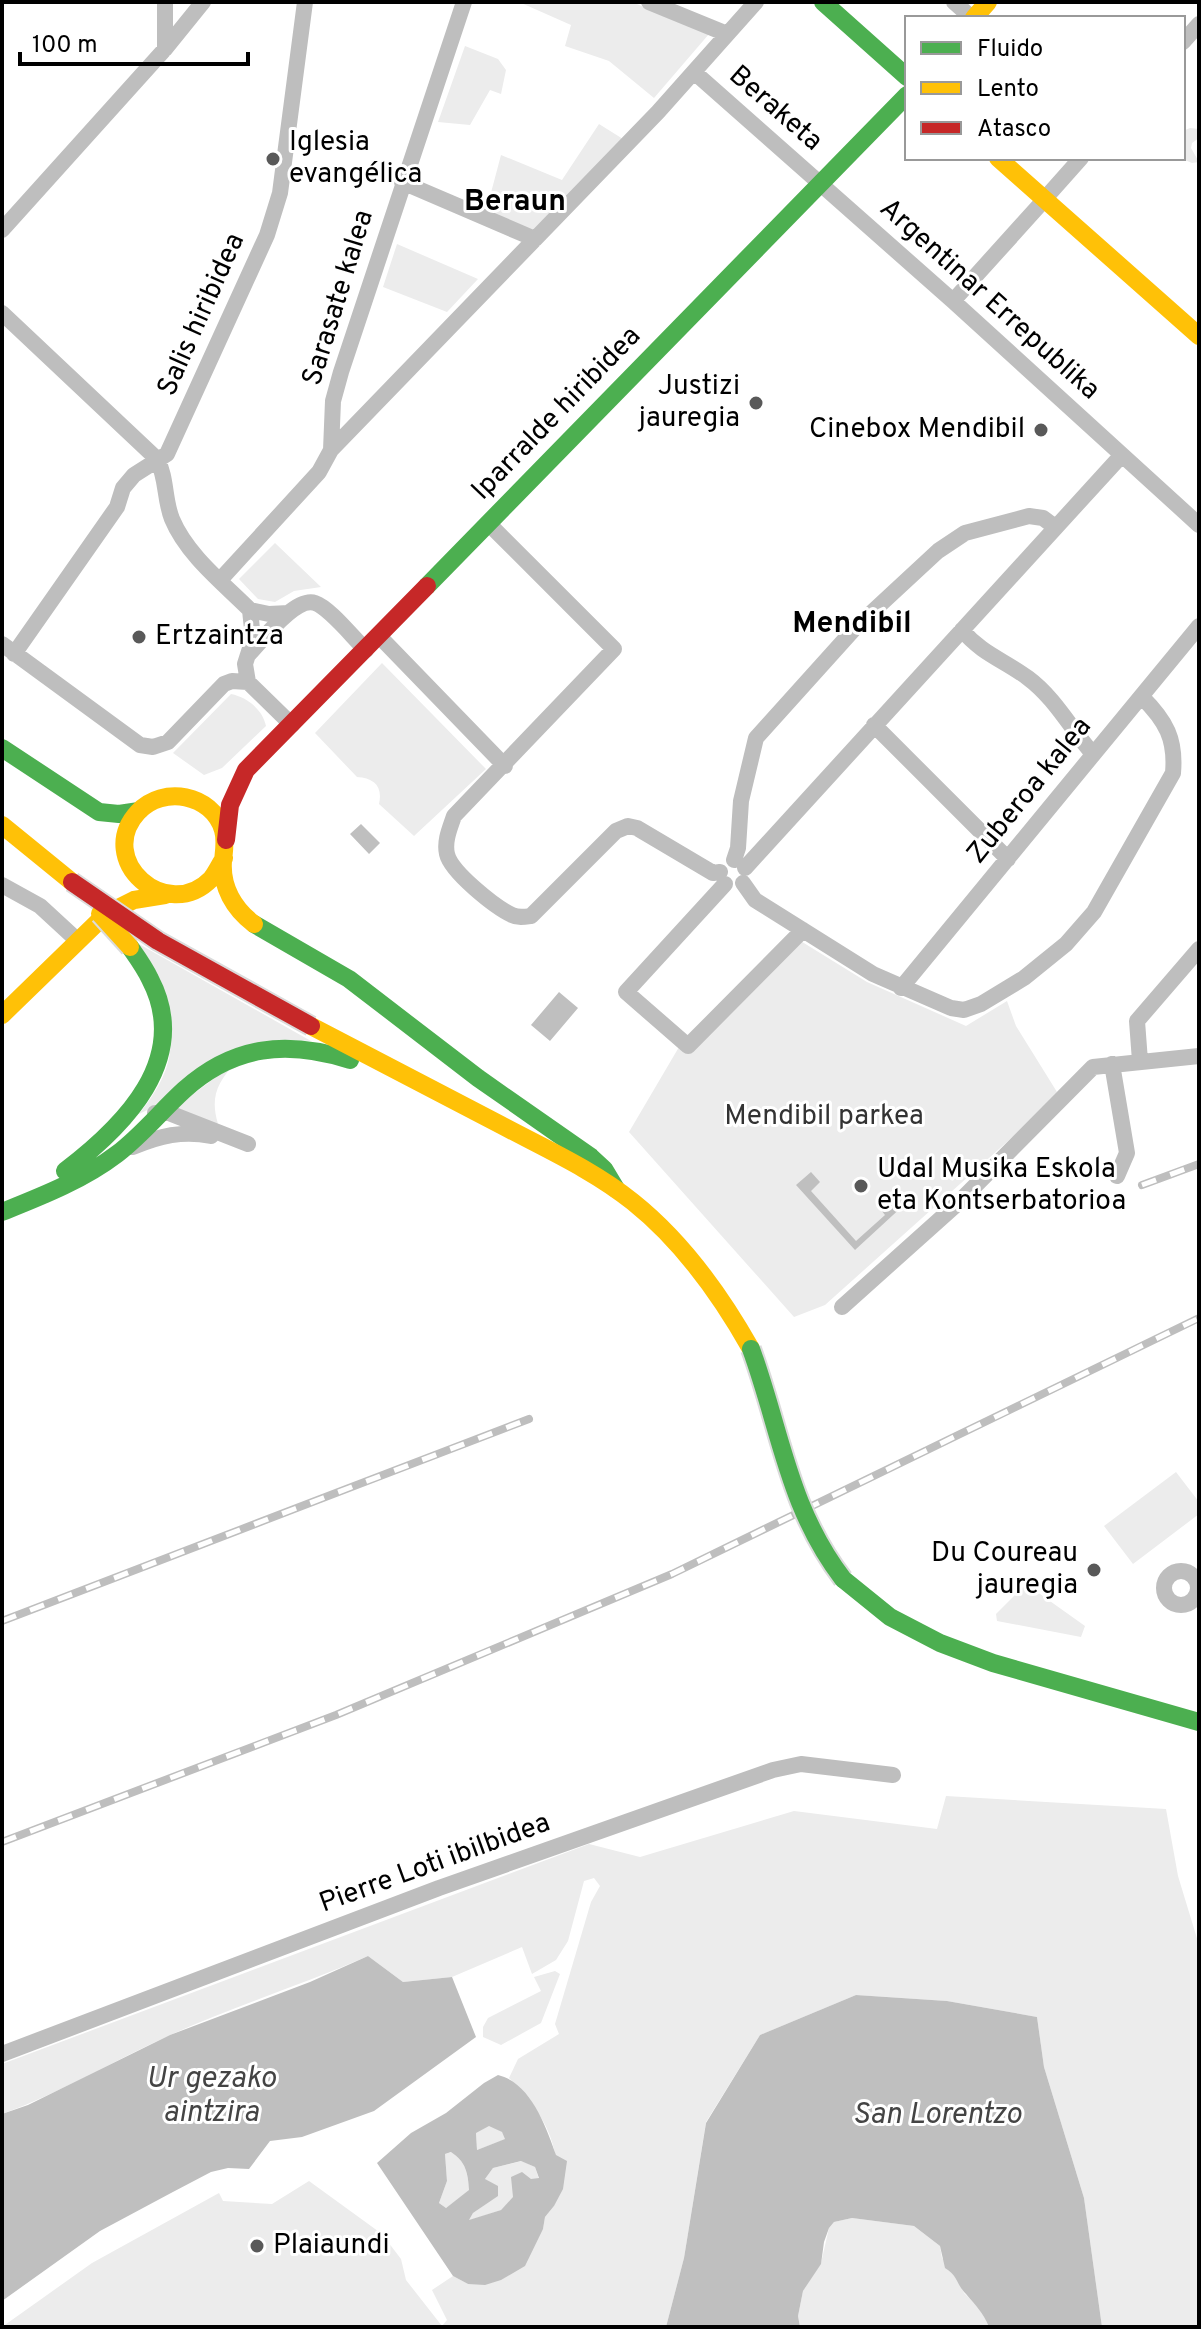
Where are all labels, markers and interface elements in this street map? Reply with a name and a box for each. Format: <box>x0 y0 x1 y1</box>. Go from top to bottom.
scale bar <box>20 16 248 66</box>
legend <box>905 16 1185 160</box>
text: 100 m <box>32 31 98 61</box>
text: Fluido <box>977 35 1043 65</box>
street label: Beraketa <box>721 58 829 160</box>
text: Lento <box>977 75 1039 105</box>
text: Atasco <box>977 115 1051 145</box>
place label: Iglesia evangélica <box>289 125 422 193</box>
marker: Iglesia evangélica <box>264 150 282 168</box>
district label: Beraun <box>464 184 566 221</box>
street label: Argentinar Errepublika <box>871 191 1107 409</box>
street label: Sarasate kalea <box>295 206 383 390</box>
street label: Salis hiribidea <box>150 228 254 402</box>
street label: Iparralde hiribidea <box>465 319 649 509</box>
place label: Justizi jauregia <box>637 369 740 437</box>
marker: Justizi jauregia <box>747 394 765 412</box>
place label: Cinebox Mendibil <box>809 412 1025 448</box>
marker: Cinebox Mendibil <box>1032 421 1050 439</box>
district label: Mendibil <box>792 606 912 643</box>
place label: Ertzaintza <box>155 619 284 655</box>
marker: Ertzaintza <box>130 628 148 646</box>
street label: Zuberoa kalea <box>960 710 1100 872</box>
park label: Mendibil parkea <box>724 1099 924 1135</box>
place label: Udal Musika Eskola eta Kontserbatorioa <box>877 1152 1126 1220</box>
marker: Udal Musika Eskola eta Kontserbatorioa <box>852 1177 870 1195</box>
place label: Du Coureau jauregia <box>931 1536 1078 1604</box>
marker: Du Coureau jauregia <box>1085 1561 1103 1579</box>
street label: Pierre Loti ibilbidea <box>315 1806 555 1922</box>
water label: Ur gezako aintzira <box>146 2061 276 2132</box>
water label: San Lorentzo <box>853 2097 1022 2134</box>
place label: Plaiaundi <box>273 2228 390 2264</box>
marker: Plaiaundi <box>248 2237 266 2255</box>

